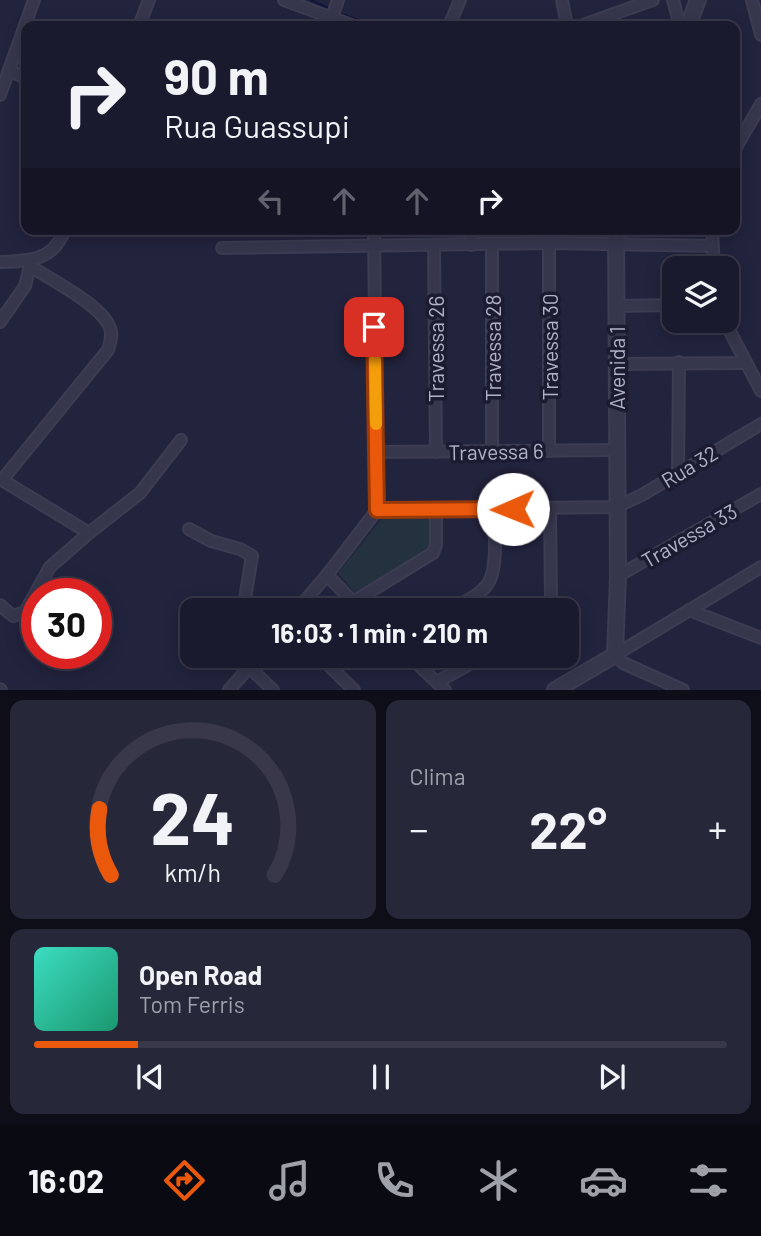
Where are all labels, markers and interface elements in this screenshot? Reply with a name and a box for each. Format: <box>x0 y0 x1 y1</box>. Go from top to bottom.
text: 90 m <box>164 46 269 105</box>
icon: right <box>49 49 140 140</box>
text: Rua Guassupi <box>164 106 350 144</box>
icon: left <box>252 182 290 220</box>
icon: ahead <box>325 182 363 220</box>
icon: ahead <box>398 182 436 220</box>
icon: right <box>471 182 509 220</box>
map controls <box>662 256 739 333</box>
button: layers <box>662 256 739 333</box>
street label: Travessa 30 <box>537 293 562 401</box>
street label: Travessa 28 <box>480 295 505 401</box>
street label: Travessa 26 <box>423 296 448 402</box>
pin <box>344 297 404 357</box>
icon: arrive <box>355 308 393 346</box>
street label: Avenida 1 <box>604 326 629 410</box>
street label: Travessa 6 <box>448 438 544 464</box>
street label: Rua 32 <box>656 440 722 492</box>
position arrow <box>476 472 550 546</box>
street label: Travessa 33 <box>637 498 741 572</box>
speed limit sign: 30 <box>21 578 112 669</box>
text: 16:03 · 1 min · 210 m <box>271 617 488 648</box>
text: Clima <box>410 762 465 790</box>
text: 24 <box>150 773 235 861</box>
text: 22° <box>529 797 607 859</box>
text: − <box>410 805 429 851</box>
text: + <box>708 805 727 851</box>
text: km/h <box>164 857 221 887</box>
text: Open Road <box>139 959 262 990</box>
text: Tom Ferris <box>139 990 245 1018</box>
icon: previous <box>131 1058 169 1096</box>
icon: pause <box>362 1058 400 1096</box>
icon: next <box>593 1058 631 1096</box>
icon: directions <box>160 1156 209 1205</box>
icon: music <box>265 1156 314 1205</box>
icon: phone <box>370 1156 419 1205</box>
icon: climate <box>474 1156 523 1205</box>
icon: car <box>579 1156 628 1205</box>
icon: filters <box>684 1156 733 1205</box>
text: 16:02 <box>28 1161 104 1199</box>

